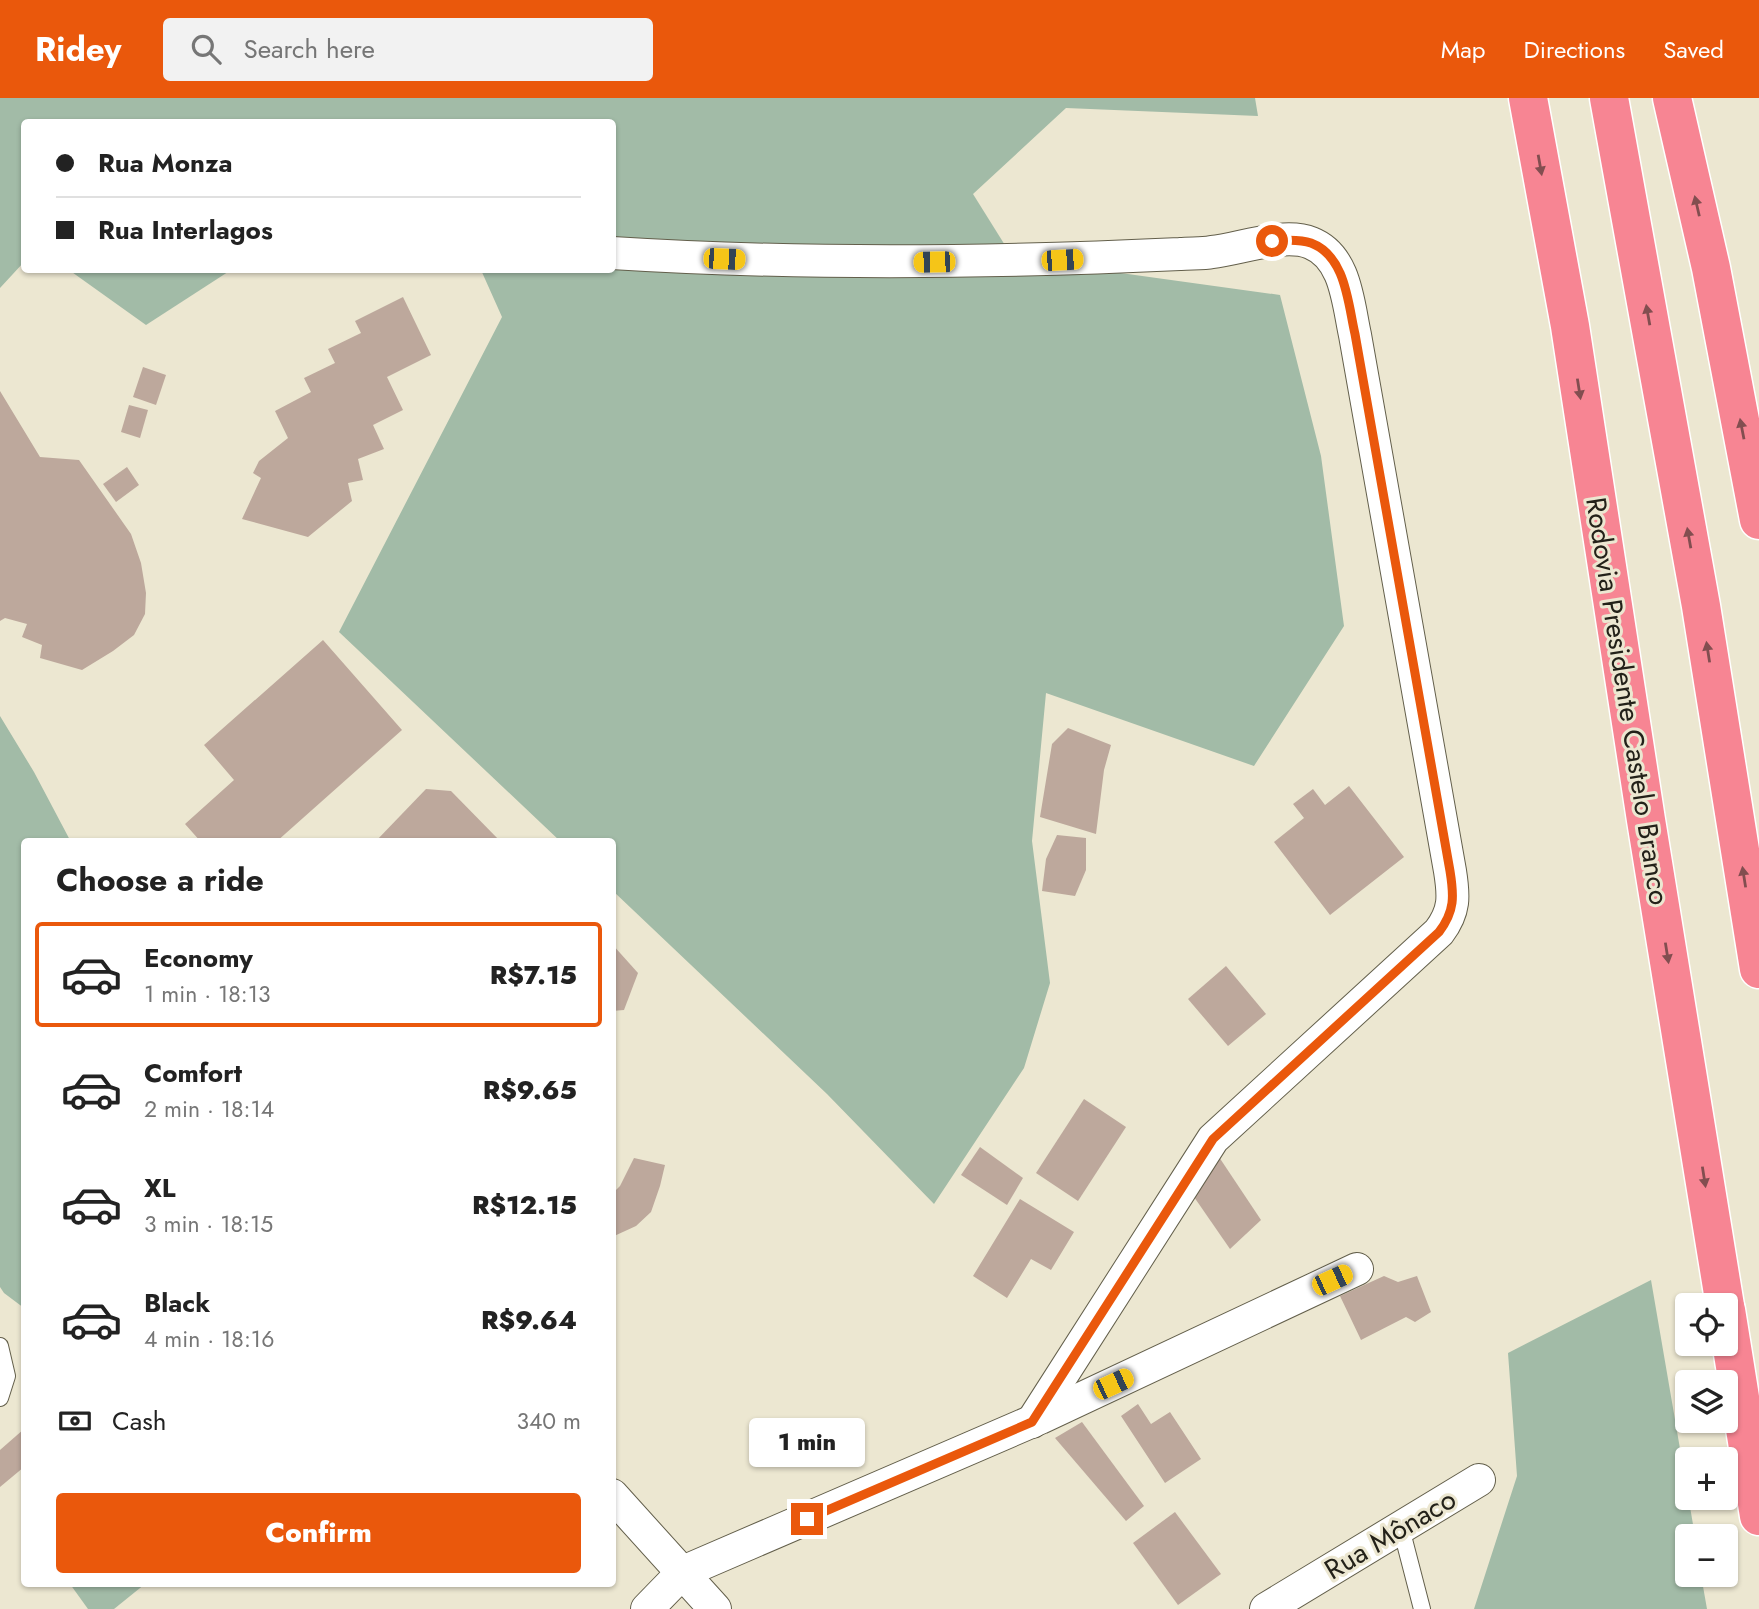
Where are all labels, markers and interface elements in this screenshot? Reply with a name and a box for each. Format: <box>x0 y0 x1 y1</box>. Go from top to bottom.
search box <box>163 18 653 81</box>
text: Ridey <box>35 26 121 73</box>
icon: search <box>187 30 225 68</box>
text: Search here <box>243 30 375 68</box>
text: Map <box>1441 32 1486 67</box>
text: Directions <box>1524 32 1625 67</box>
text: Saved <box>1663 32 1724 67</box>
text: Rua Monza <box>98 144 233 182</box>
one-way arrow <box>1535 154 1546 176</box>
one-way arrow <box>1691 195 1702 217</box>
text: Rua Interlagos <box>98 211 273 249</box>
route start <box>1256 225 1288 257</box>
car <box>703 248 746 270</box>
car <box>1041 248 1084 272</box>
car <box>913 251 956 273</box>
one-way arrow <box>1642 303 1653 325</box>
one-way arrow <box>1574 378 1585 400</box>
one-way arrow <box>1736 418 1747 440</box>
street label: Rodovia Presidente Castelo Branco <box>1575 494 1680 908</box>
one-way arrow <box>1683 527 1694 549</box>
one-way arrow <box>1702 641 1713 663</box>
text: Choose a ride <box>56 857 264 903</box>
one-way arrow <box>1738 866 1749 888</box>
text: Economy <box>144 939 253 977</box>
one-way arrow <box>1662 942 1673 964</box>
icon: car <box>60 943 123 1006</box>
text: R$7.15 <box>490 956 577 994</box>
text: 1 min · 18:13 <box>144 977 271 1011</box>
text: Comfort <box>144 1054 242 1092</box>
icon: car <box>60 1058 123 1121</box>
text: R$9.65 <box>483 1071 577 1109</box>
text: 2 min · 18:14 <box>144 1092 274 1126</box>
one-way arrow <box>1699 1167 1710 1189</box>
text: XL <box>144 1169 176 1207</box>
icon: car <box>60 1173 123 1236</box>
text: R$12.15 <box>472 1186 577 1224</box>
text: 3 min · 18:15 <box>144 1207 273 1241</box>
car <box>1309 1262 1356 1298</box>
text: Black <box>144 1284 210 1322</box>
icon: car <box>60 1288 123 1351</box>
map controls <box>1675 1293 1738 1587</box>
button: locate <box>1675 1293 1738 1356</box>
text: R$9.64 <box>481 1301 577 1339</box>
text: 4 min · 18:16 <box>144 1322 274 1356</box>
car <box>1090 1366 1137 1402</box>
button: layers <box>1675 1370 1738 1433</box>
icon: cash <box>56 1402 94 1440</box>
text: Cash <box>112 1402 166 1440</box>
text: 340 m <box>516 1404 581 1438</box>
callout: 1 min <box>749 1418 865 1466</box>
text: 1 min <box>778 1425 836 1459</box>
button: + <box>1675 1447 1738 1510</box>
street label: Rua Mônaco <box>1317 1479 1464 1590</box>
button: Confirm <box>56 1493 581 1573</box>
route end <box>791 1503 823 1535</box>
button: − <box>1675 1524 1738 1587</box>

